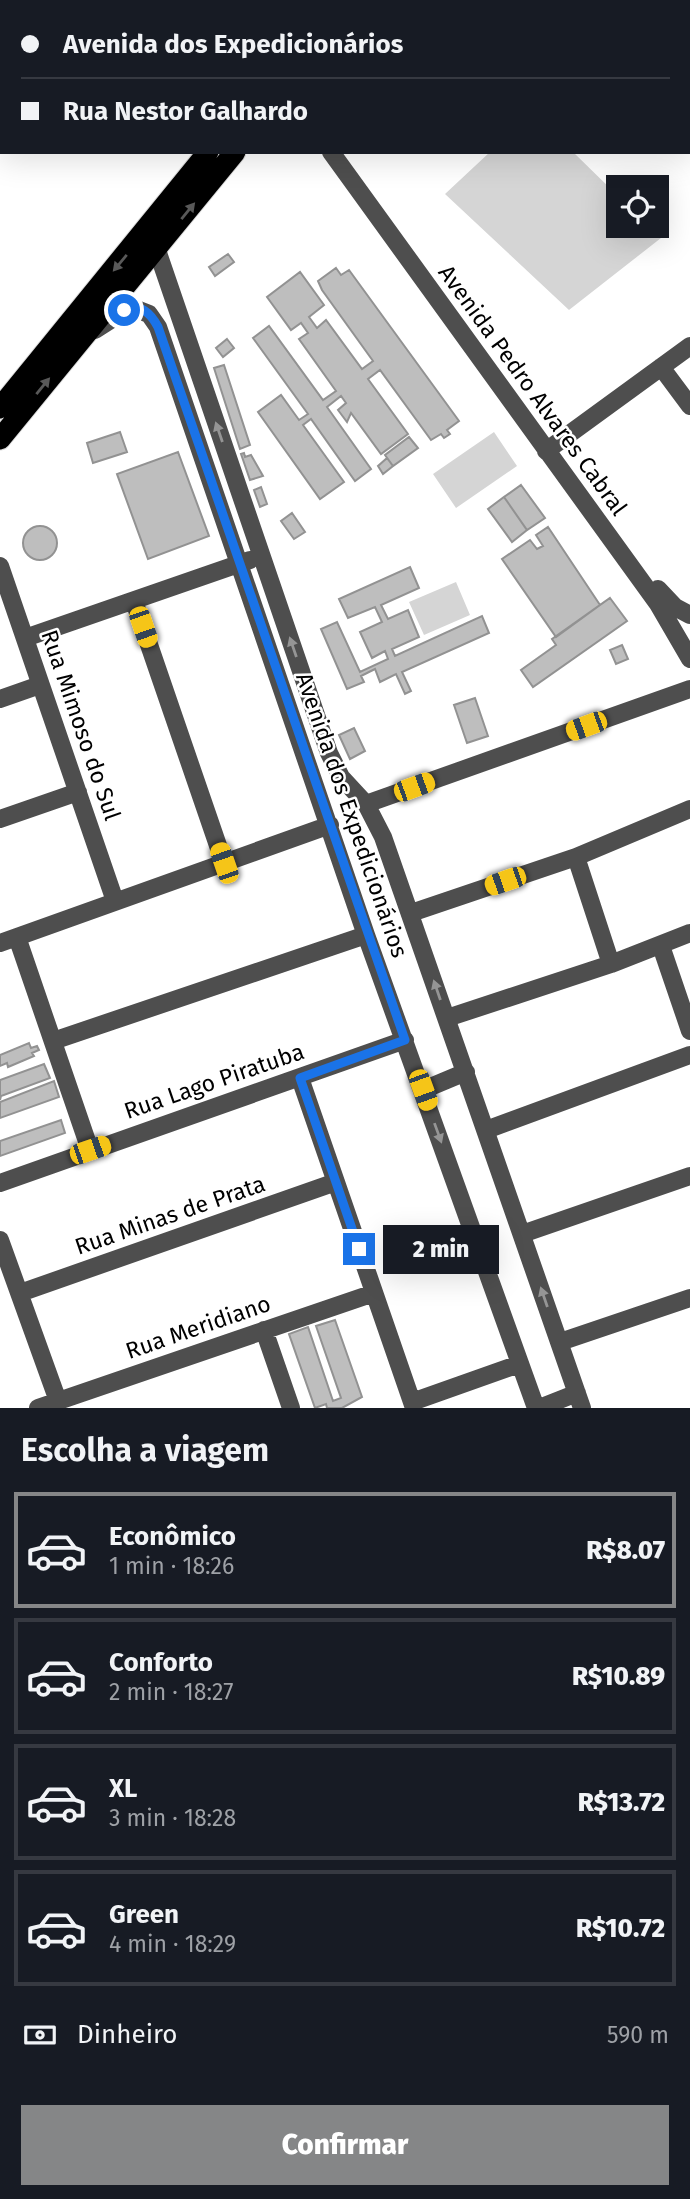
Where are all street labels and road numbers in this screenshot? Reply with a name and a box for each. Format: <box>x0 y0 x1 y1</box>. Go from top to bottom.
street label: Avenida Pedro Alvares Cabral <box>433 259 633 521</box>
street label: Rua Mimoso do Sul <box>35 626 127 824</box>
street label: Avenida dos Expedicionários <box>290 669 414 961</box>
street label: Rua Lago Piratuba <box>120 1037 308 1125</box>
street label: Rua Minas de Prata <box>71 1169 269 1261</box>
street label: Rua Meridiano <box>122 1289 274 1365</box>

